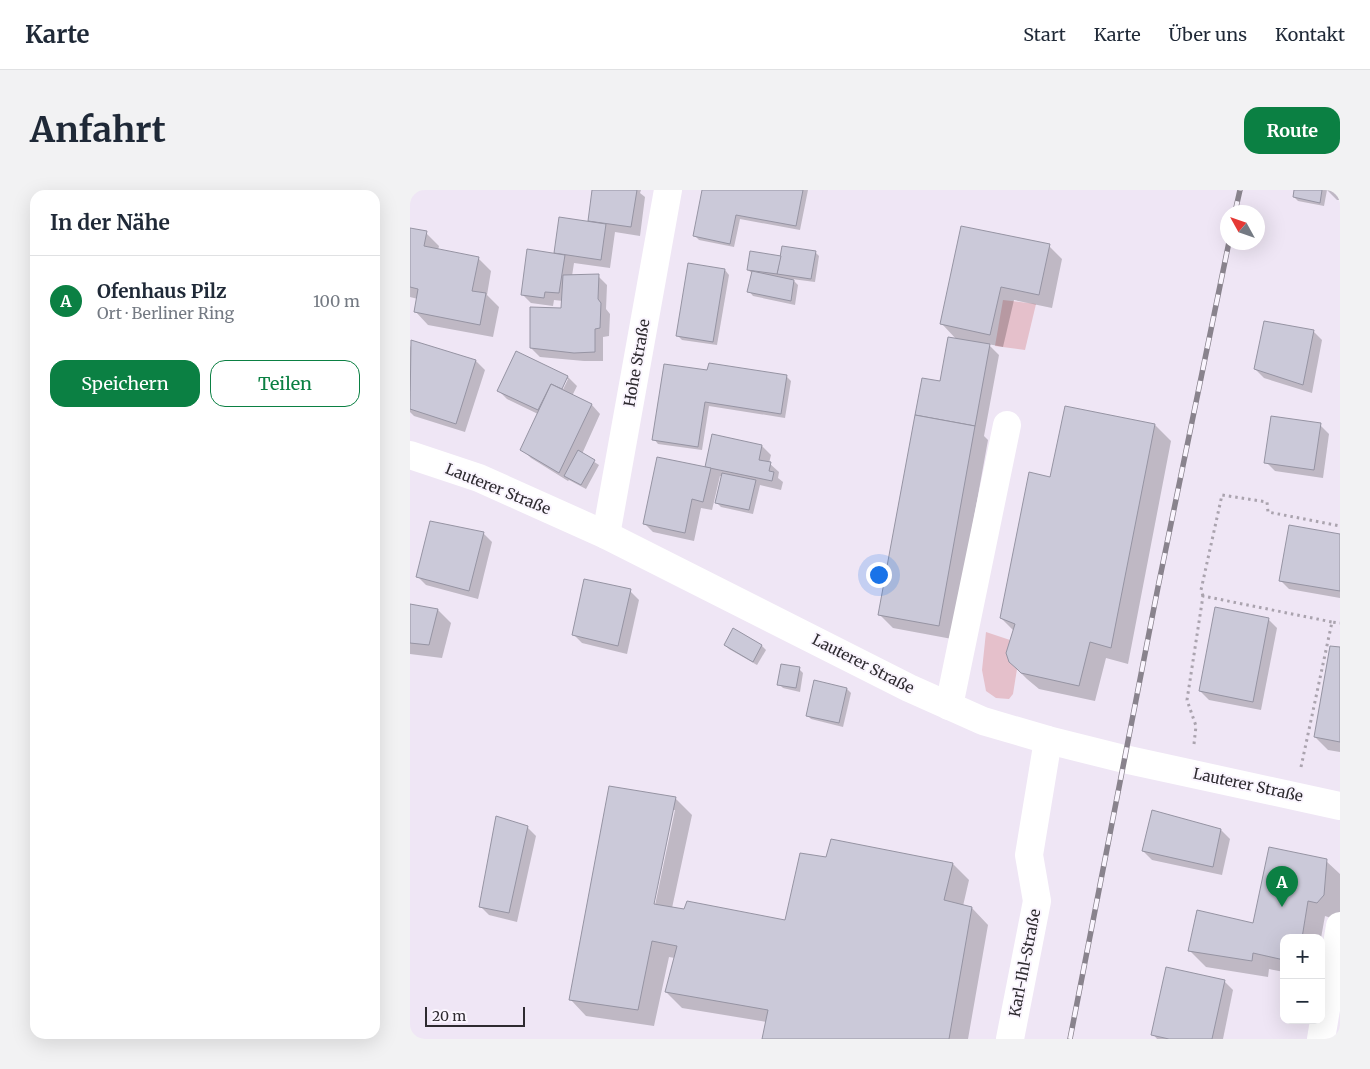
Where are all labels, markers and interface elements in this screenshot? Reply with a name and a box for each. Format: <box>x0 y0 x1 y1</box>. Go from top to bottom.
text: Karte <box>25 19 90 50</box>
text: Start <box>1023 23 1066 46</box>
text: Karte <box>1094 23 1141 46</box>
text: Über uns <box>1169 23 1247 46</box>
text: Kontakt <box>1275 23 1345 46</box>
button: Route <box>1244 107 1340 154</box>
text: Anfahrt <box>30 108 166 152</box>
north arrow <box>1220 205 1265 250</box>
text: In der Nähe <box>50 209 170 236</box>
text: Ofenhaus Pilz <box>97 279 226 303</box>
text: A <box>60 291 72 311</box>
text: 100 m <box>313 291 360 311</box>
text: Ort · Berliner Ring <box>97 303 234 323</box>
street label: Hohe Straße <box>619 317 654 408</box>
button: Speichern <box>50 360 200 407</box>
button: Teilen <box>210 360 360 407</box>
street label: Lauterer Straße <box>443 459 554 518</box>
your location <box>866 562 892 588</box>
street label: Lauterer Straße <box>809 630 918 698</box>
street label: Lauterer Straße <box>1191 764 1305 805</box>
pin: A <box>1266 866 1298 907</box>
street label: Karl-Ihl-Straße <box>1005 907 1044 1019</box>
map controls <box>1280 934 1325 1024</box>
button: + <box>1280 934 1325 979</box>
button: − <box>1280 979 1325 1024</box>
scale bar <box>425 1004 525 1027</box>
text: 20 m <box>432 1007 466 1025</box>

